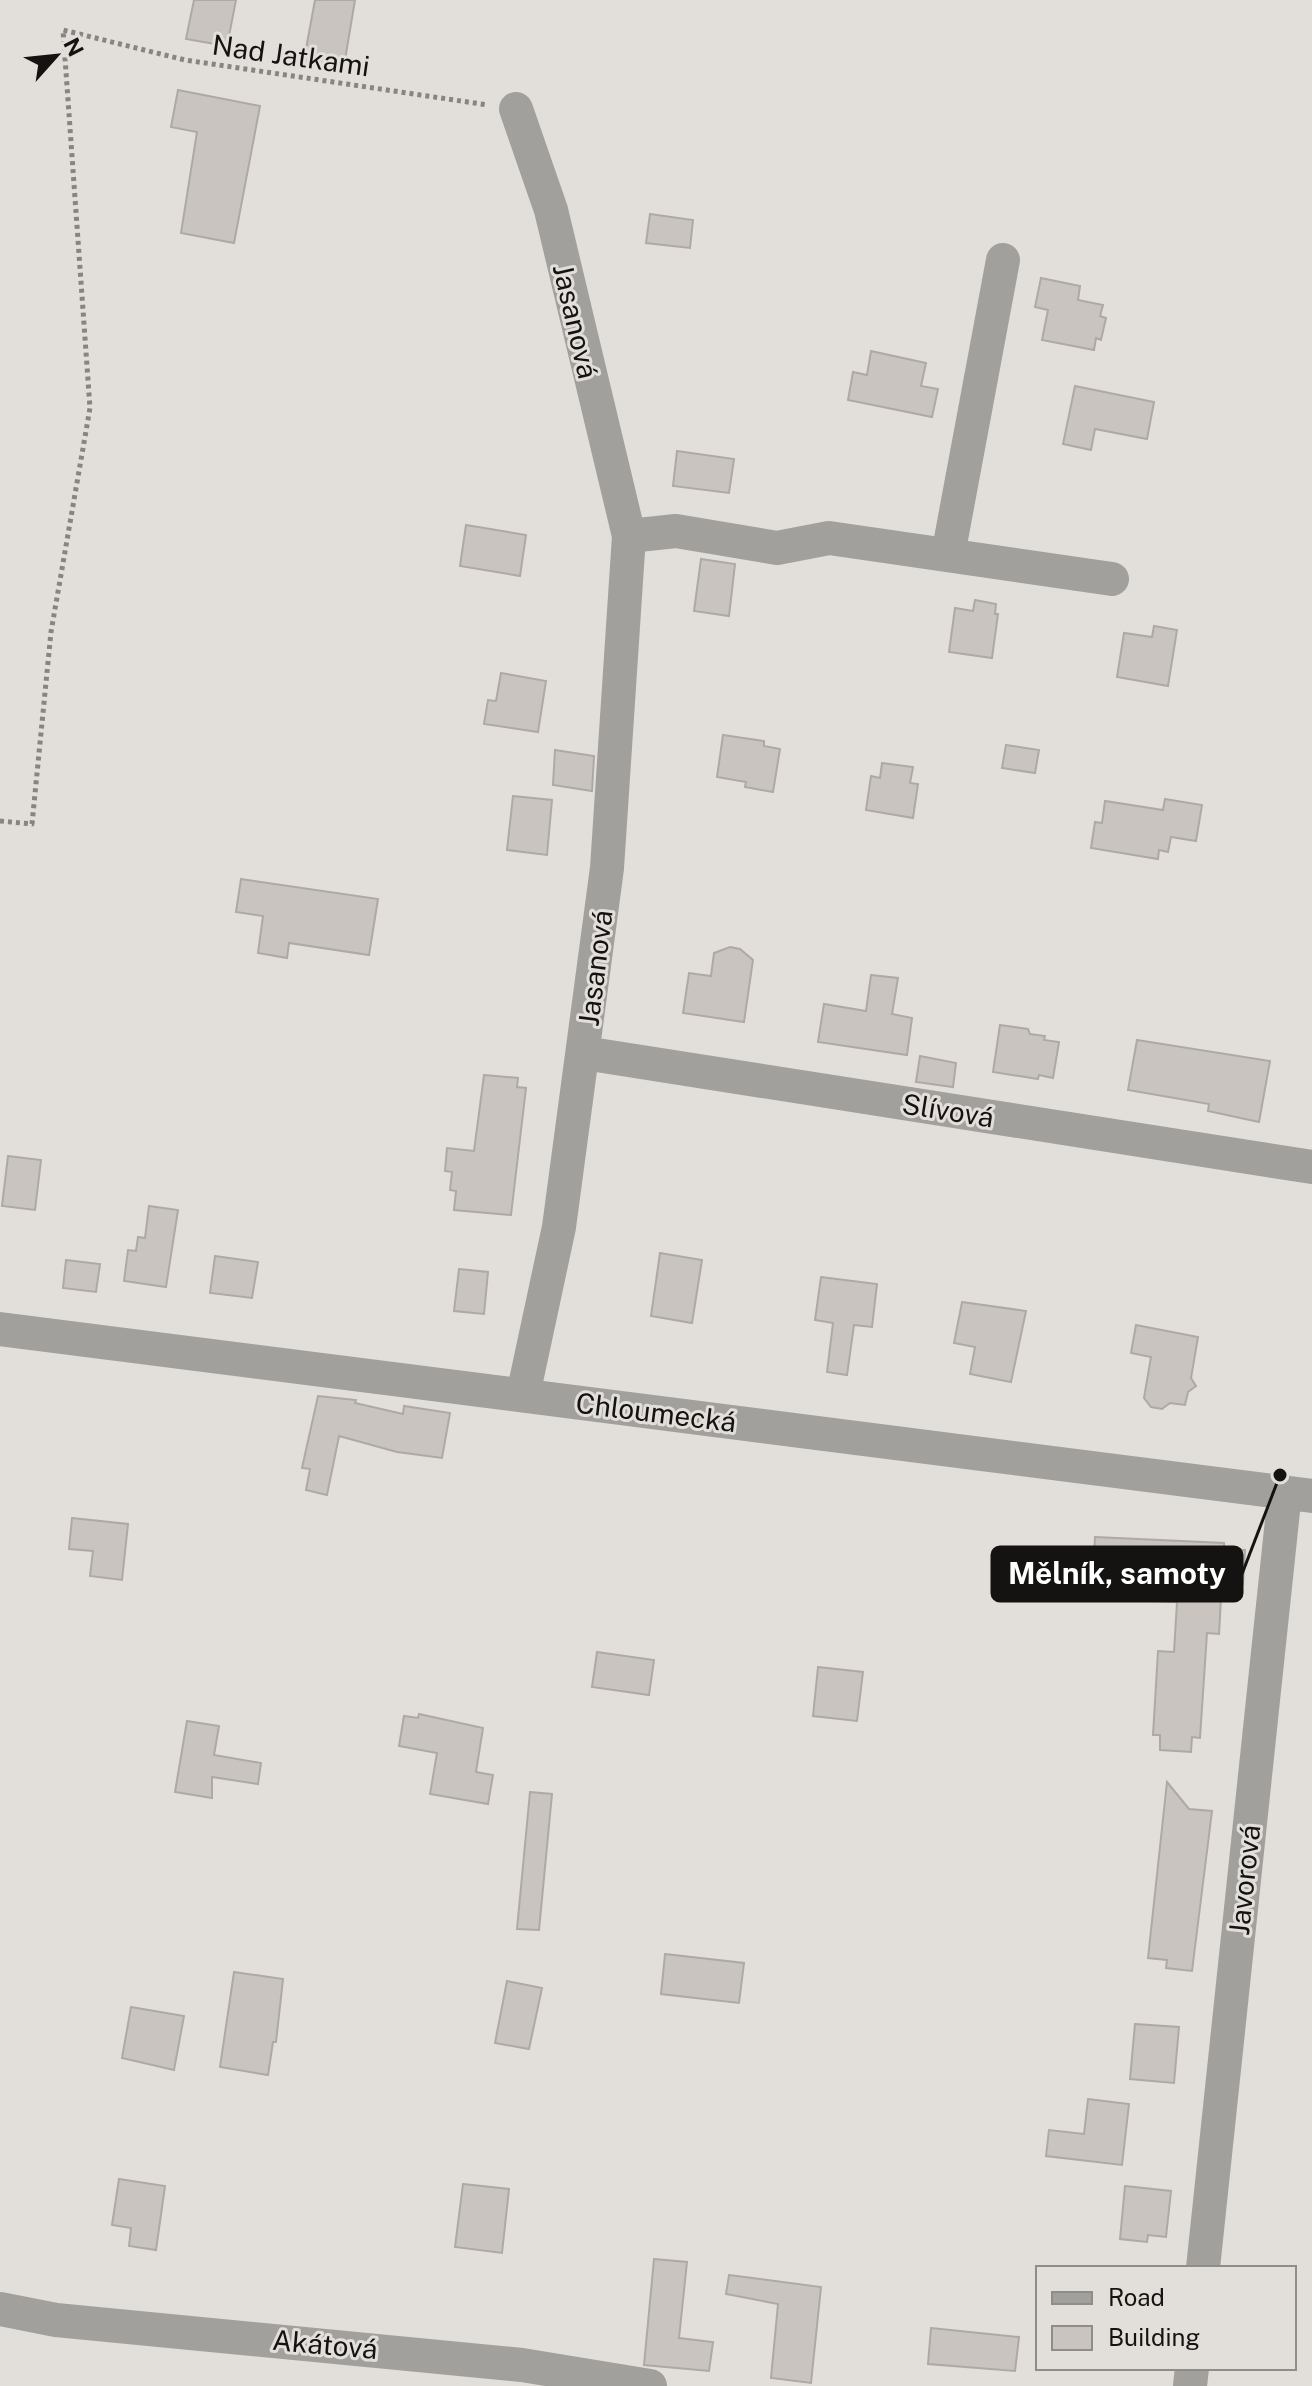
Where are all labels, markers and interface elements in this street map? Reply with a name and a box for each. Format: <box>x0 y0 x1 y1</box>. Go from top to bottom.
north arrow <box>16 16 96 96</box>
street label: Nad Jatkami <box>210 28 372 82</box>
text: N <box>58 33 89 60</box>
street label: Jasanová <box>547 260 605 382</box>
street label: Jasanová <box>571 908 619 1028</box>
street label: Slívová <box>900 1086 996 1134</box>
street label: Chloumecká <box>574 1386 738 1438</box>
callout: Mělník, samoty <box>992 1547 1242 1601</box>
text: Mělník, samoty <box>1008 1555 1226 1591</box>
street label: Javorová <box>1222 1823 1266 1937</box>
legend <box>1036 2266 1296 2370</box>
text: Road <box>1108 2283 1165 2311</box>
street label: Akátová <box>271 2323 379 2365</box>
text: Building <box>1108 2323 1200 2351</box>

